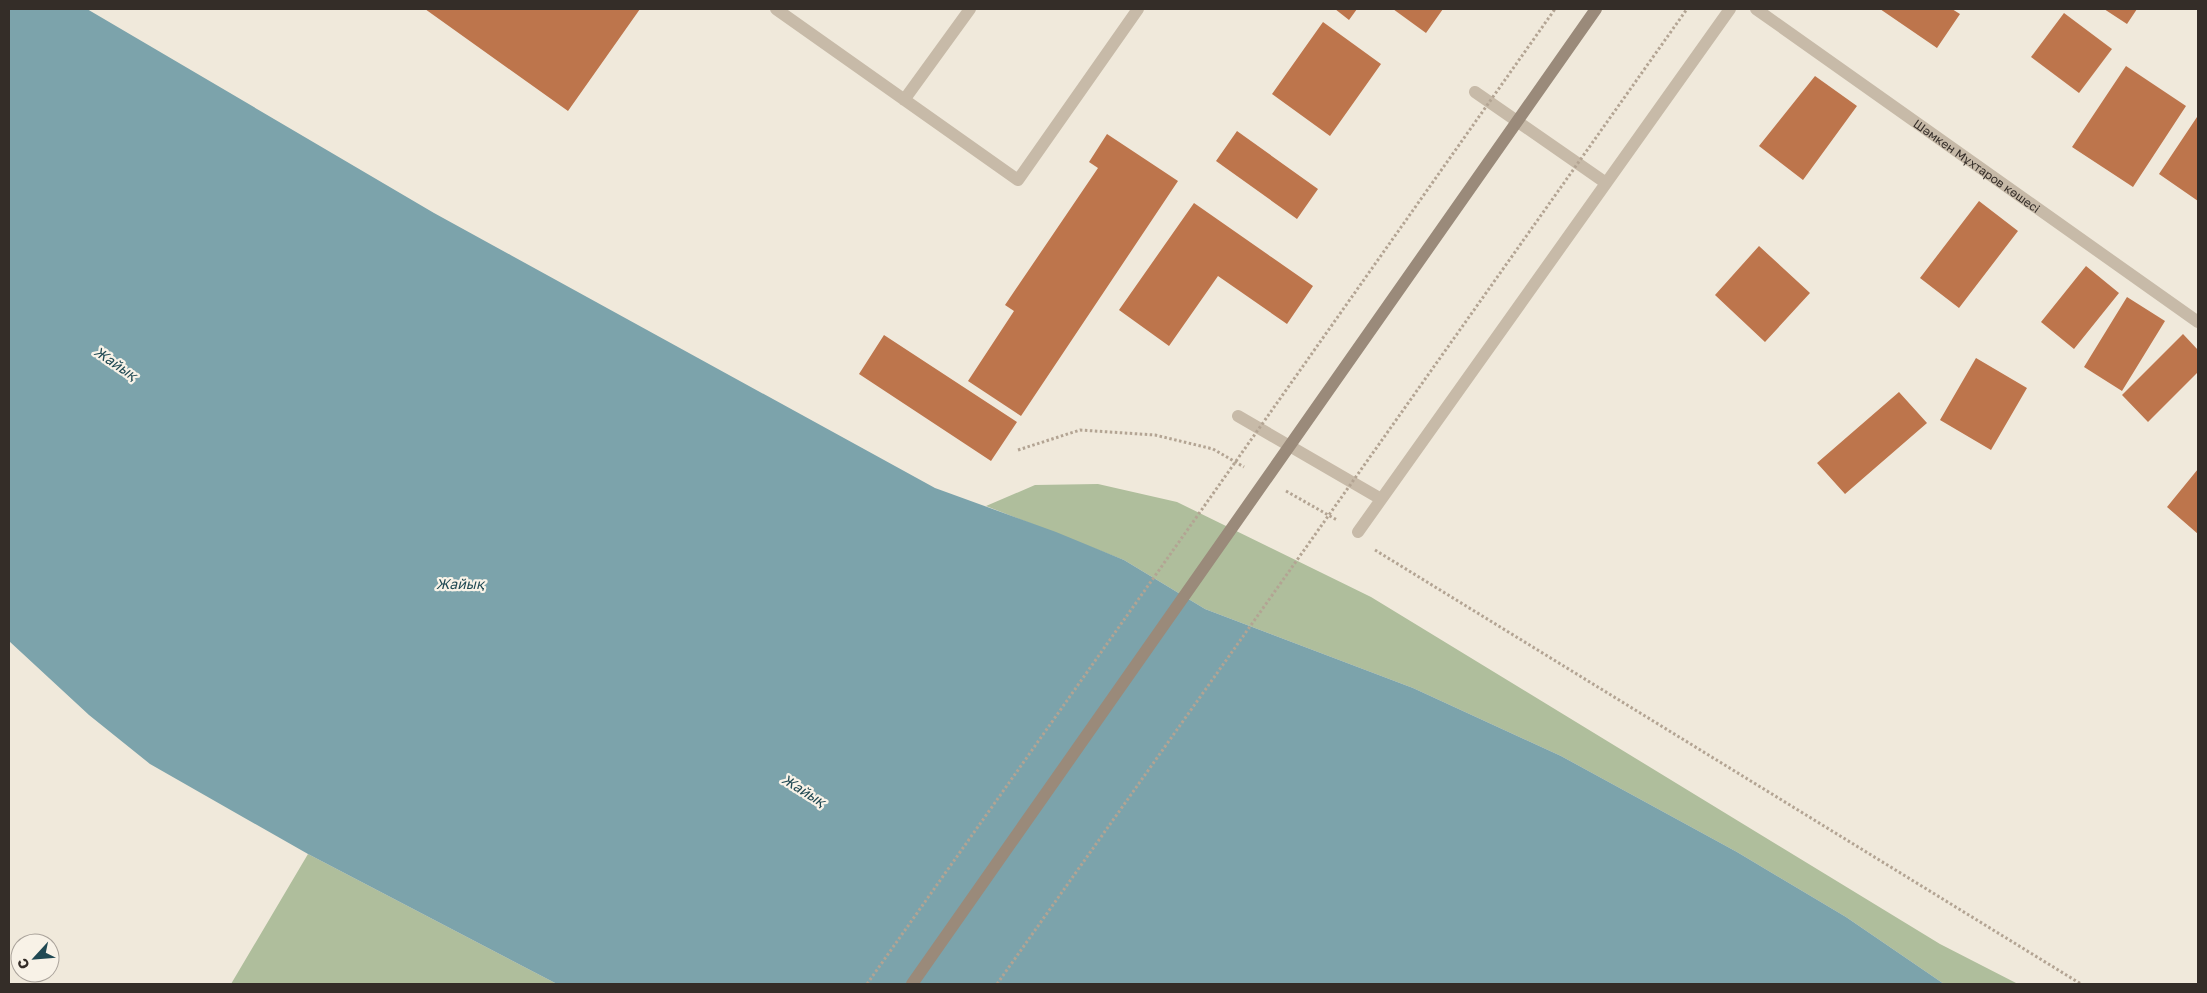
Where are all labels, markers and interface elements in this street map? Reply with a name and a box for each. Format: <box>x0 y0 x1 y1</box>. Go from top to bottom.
street label: Шәмкен Мұхтаров көшесі <box>1911 116 2043 216</box>
water label: Жайық <box>91 342 142 385</box>
water label: Жайық <box>436 575 486 592</box>
water label: Жайық <box>779 770 830 811</box>
north arrow <box>10 933 60 983</box>
text: С <box>13 956 33 972</box>

